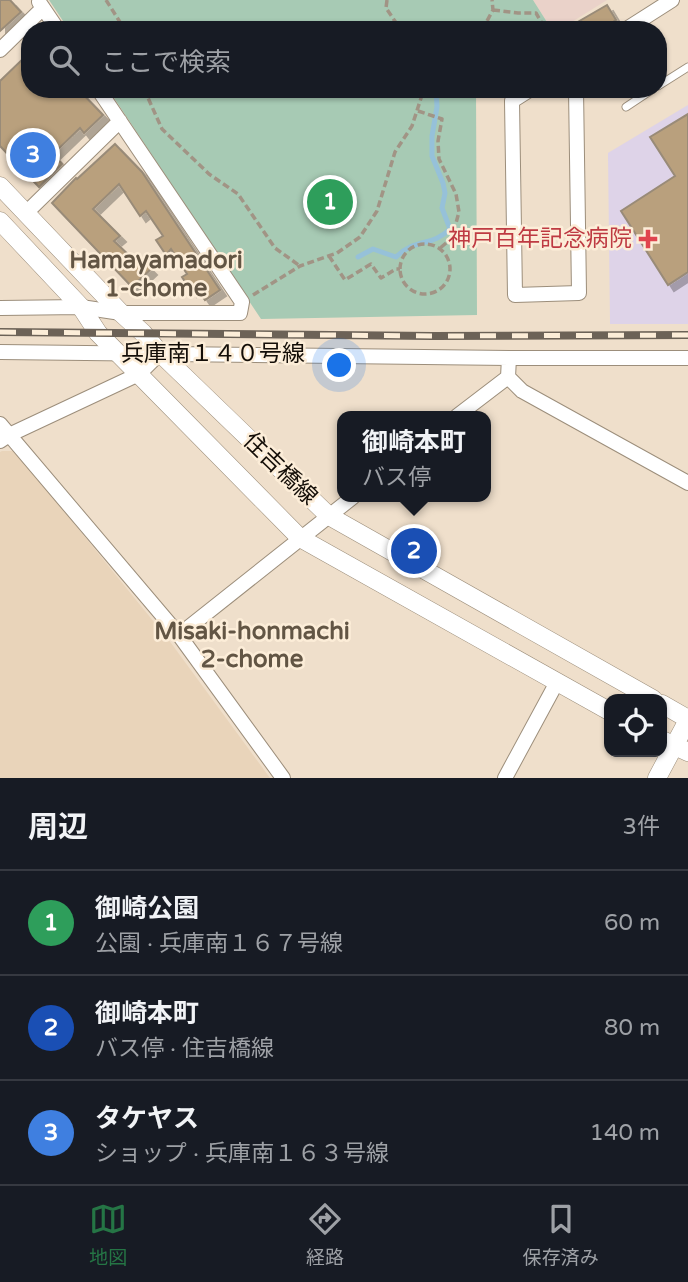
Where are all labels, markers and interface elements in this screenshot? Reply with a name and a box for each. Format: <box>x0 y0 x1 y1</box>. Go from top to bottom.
search box <box>21 21 667 98</box>
icon: search <box>45 41 83 79</box>
text: ここで検索 <box>101 47 231 78</box>
pin: 3 <box>10 129 56 181</box>
pin: 1 <box>307 176 353 228</box>
place label: 神戸百年記念病院 <box>448 225 632 253</box>
marker: 神戸百年記念病院 <box>638 229 658 249</box>
district label: Hamayamadori 1-chome <box>69 246 243 303</box>
street label: 兵庫南１４０号線 <box>121 340 305 368</box>
your location <box>322 348 356 382</box>
popup <box>337 411 491 502</box>
street label: 住吉橋線 <box>237 427 323 511</box>
text: 御崎本町 <box>362 427 466 458</box>
text: バス停 <box>362 464 431 492</box>
pin: 2 <box>391 525 437 577</box>
district label: Misaki-honmachi 2-chome <box>154 617 350 674</box>
map controls <box>604 694 667 757</box>
button: locate <box>604 694 667 757</box>
text: 周辺 <box>28 809 88 846</box>
text: 3件 <box>623 813 660 841</box>
text: 御崎公園 <box>95 893 199 924</box>
text: 1 <box>44 909 58 937</box>
text: 60 m <box>604 909 660 937</box>
text: 公園 · 兵庫南１６７号線 <box>95 930 343 958</box>
text: 御崎本町 <box>95 998 199 1029</box>
text: 2 <box>44 1014 58 1042</box>
text: 80 m <box>604 1014 660 1042</box>
text: バス停 · 住吉橋線 <box>95 1035 274 1063</box>
text: タケヤス <box>95 1103 199 1134</box>
text: 3 <box>44 1119 58 1147</box>
text: 140 m <box>590 1119 660 1147</box>
text: ショップ · 兵庫南１６３号線 <box>95 1140 389 1168</box>
tab: 地図 <box>89 1200 127 1269</box>
tab: 経路 <box>306 1200 344 1269</box>
tab: 保存済み <box>523 1200 599 1269</box>

